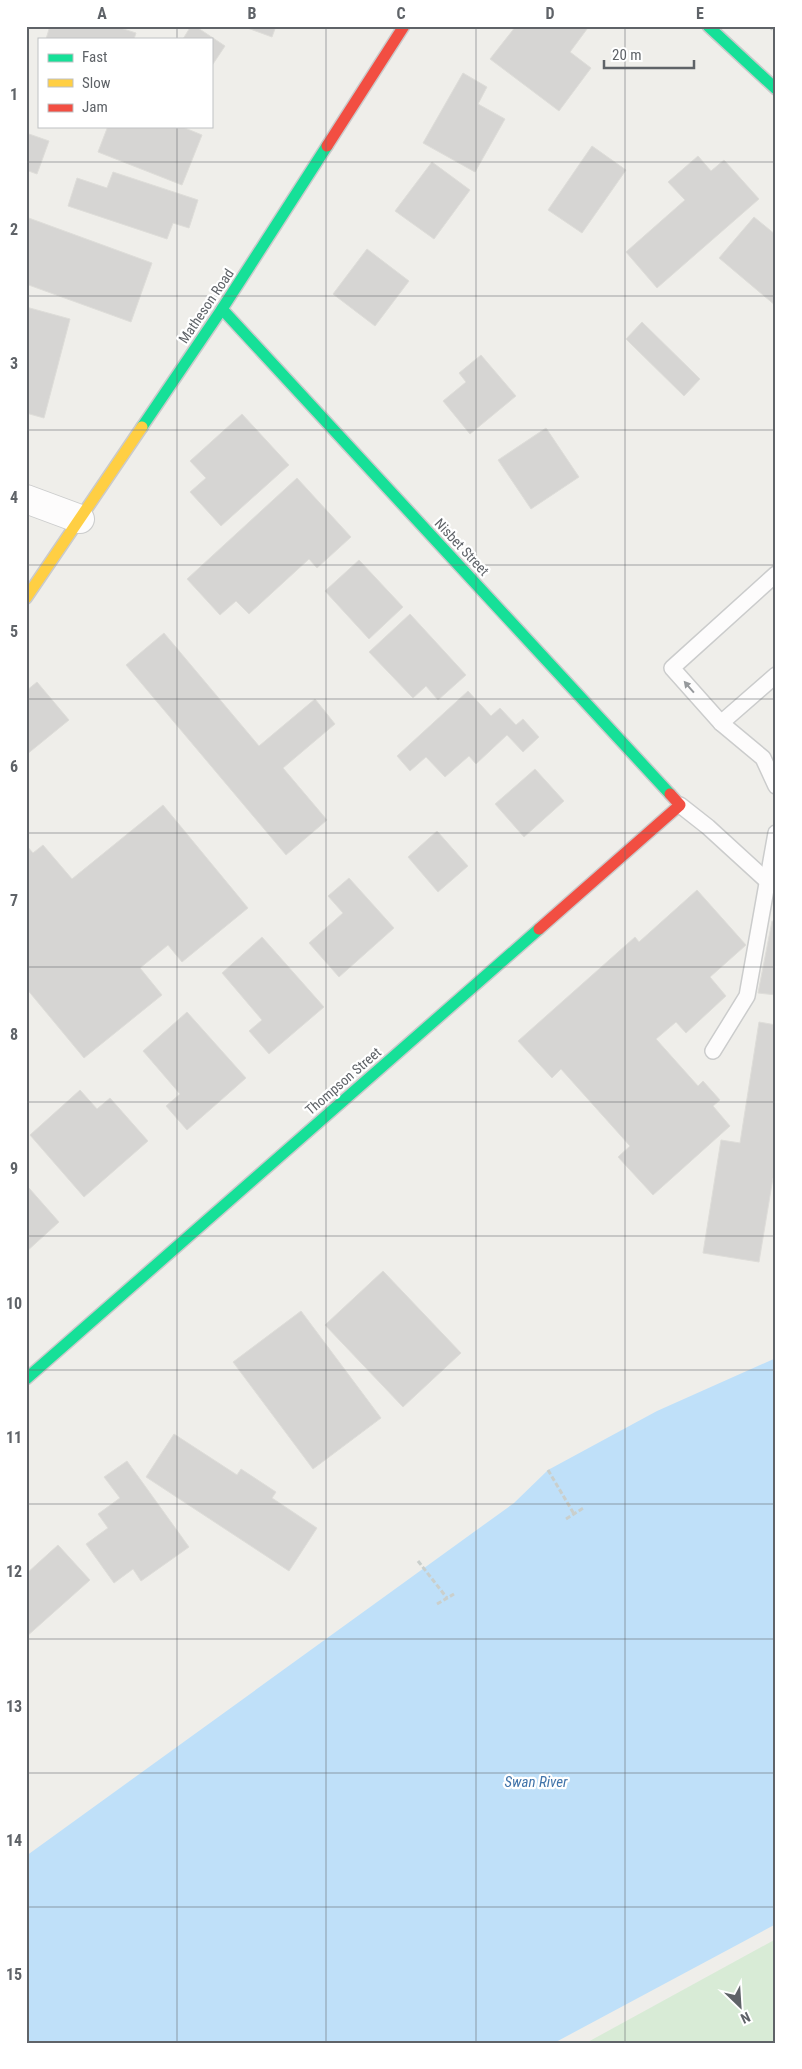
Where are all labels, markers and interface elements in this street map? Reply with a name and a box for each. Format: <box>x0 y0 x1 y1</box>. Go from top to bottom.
text: A <box>97 4 107 23</box>
text: B <box>248 4 257 23</box>
text: C <box>396 4 406 23</box>
text: D <box>545 4 555 23</box>
text: E <box>696 4 704 23</box>
legend <box>38 38 212 128</box>
scale bar <box>604 38 694 70</box>
text: 20 m <box>612 46 642 64</box>
text: Fast <box>82 48 107 66</box>
text: Slow <box>82 74 111 92</box>
text: 1 <box>10 85 18 104</box>
text: Jam <box>82 98 108 116</box>
text: 2 <box>10 220 18 239</box>
street label: Matheson Road <box>175 266 237 346</box>
text: 3 <box>10 354 18 373</box>
text: 4 <box>10 488 18 507</box>
street label: Nisbet Street <box>432 515 492 579</box>
text: 5 <box>10 622 18 641</box>
one-way arrow <box>683 681 695 693</box>
text: 6 <box>10 757 18 776</box>
text: 7 <box>10 891 18 910</box>
text: 8 <box>10 1025 18 1044</box>
street label: Thompson Street <box>302 1044 384 1118</box>
text: 9 <box>10 1159 18 1178</box>
text: 10 <box>6 1294 22 1313</box>
text: 11 <box>6 1428 22 1447</box>
text: 12 <box>6 1562 22 1581</box>
text: 13 <box>6 1697 22 1716</box>
water label: Swan River <box>505 1773 568 1791</box>
text: 14 <box>6 1831 22 1850</box>
text: 15 <box>6 1965 22 1984</box>
north arrow <box>714 1982 764 2032</box>
text: N <box>738 2009 753 2027</box>

